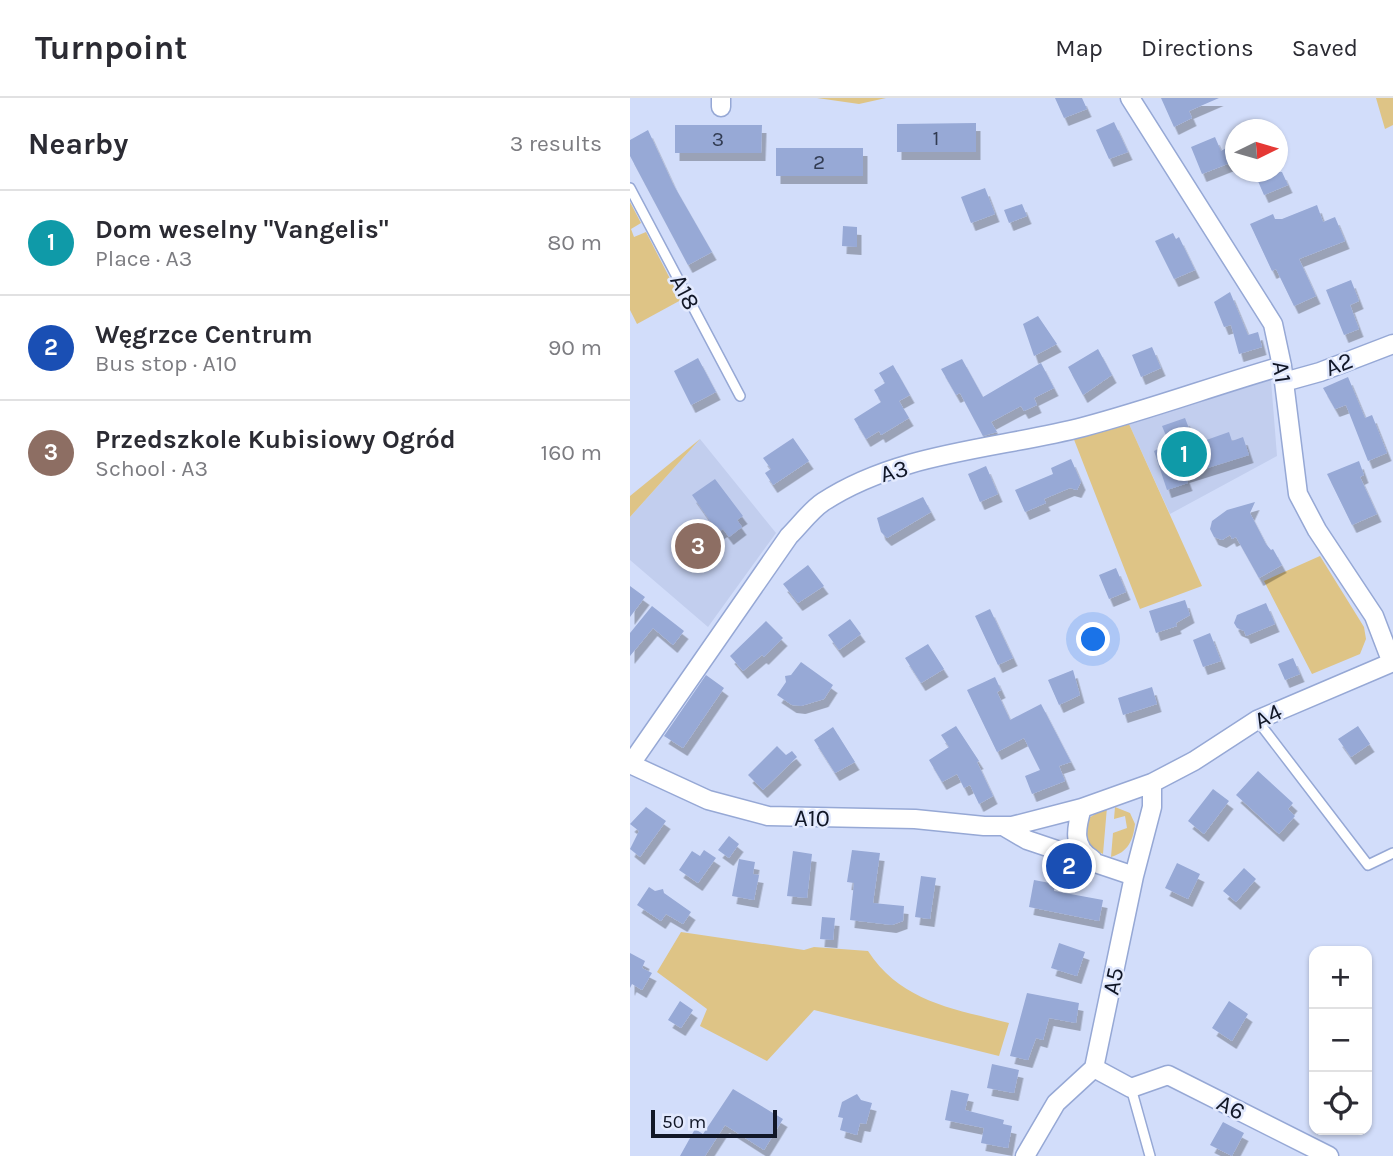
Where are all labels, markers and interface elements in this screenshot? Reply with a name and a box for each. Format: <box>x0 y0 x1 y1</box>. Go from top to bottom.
text: Turnpoint <box>35 29 187 67</box>
text: Map <box>1055 34 1103 62</box>
text: Directions <box>1141 34 1254 62</box>
text: Saved <box>1292 34 1358 62</box>
north arrow <box>1225 119 1288 182</box>
text: Nearby <box>28 126 128 162</box>
house number: 1 <box>933 126 939 150</box>
house number: 3 <box>712 127 724 151</box>
text: 3 results <box>510 130 602 157</box>
house number: 2 <box>813 150 825 174</box>
text: Dom weselny "Vangelis" <box>95 214 389 245</box>
text: 1 <box>47 229 55 256</box>
text: 80 m <box>547 229 602 256</box>
text: Place · A3 <box>95 245 192 272</box>
street label: A18 <box>664 269 706 315</box>
text: Węgrzce Centrum <box>95 319 313 350</box>
text: 2 <box>44 334 58 361</box>
text: 90 m <box>548 334 602 361</box>
street label: A2 <box>1321 346 1357 382</box>
text: Bus stop · A10 <box>95 350 237 377</box>
street label: A1 <box>1267 359 1297 385</box>
text: Przedszkole Kubisiowy Ogród <box>95 424 456 455</box>
pin: 1 <box>1161 428 1207 480</box>
text: 3 <box>44 439 58 466</box>
text: 160 m <box>541 439 602 466</box>
street label: A3 <box>877 454 911 488</box>
text: School · A3 <box>95 455 208 482</box>
pin: 3 <box>675 520 721 572</box>
your location <box>1076 622 1110 656</box>
street label: A4 <box>1250 697 1286 735</box>
street label: A10 <box>794 804 830 832</box>
pin: 2 <box>1046 840 1092 892</box>
map controls <box>1309 946 1372 1135</box>
button: + <box>1309 946 1372 1009</box>
street label: A5 <box>1096 965 1130 997</box>
button: − <box>1309 1009 1372 1072</box>
button: locate <box>1309 1072 1372 1135</box>
street label: A6 <box>1212 1088 1250 1126</box>
scale bar <box>651 1107 777 1139</box>
text: 50 m <box>662 1111 706 1133</box>

